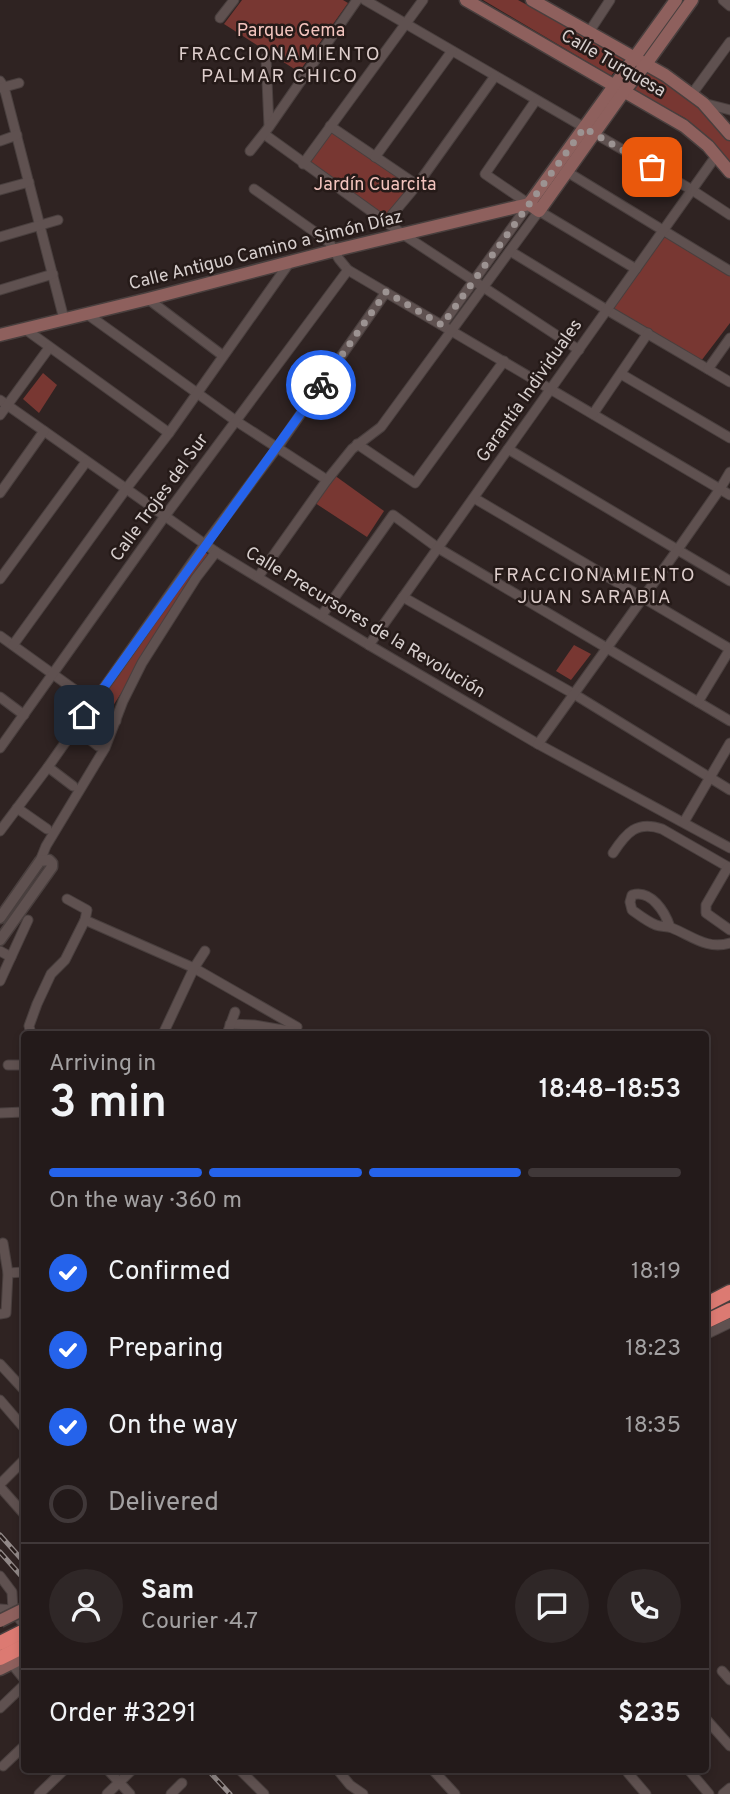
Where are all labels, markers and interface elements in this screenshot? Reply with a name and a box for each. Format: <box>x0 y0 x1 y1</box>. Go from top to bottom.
park label: Parque Gema <box>237 20 345 43</box>
street label: Calle Turquesa <box>556 25 670 103</box>
district label: FRACCIONAMIENTO PALMAR CHICO <box>178 43 382 89</box>
pin <box>622 137 682 197</box>
icon: bag <box>633 148 671 186</box>
park label: Jardín Cuarcita <box>314 174 436 197</box>
street label: Calle Antiguo Camino a Simón Díaz <box>127 206 405 296</box>
street label: Garantía Individuales <box>472 315 588 467</box>
courier <box>286 350 356 420</box>
icon: bike <box>302 366 340 404</box>
street label: Calle Trojes del Sur <box>106 429 214 567</box>
street label: Calle Precursores de la Revolución <box>241 542 489 704</box>
district label: FRACCIONAMIENTO JUAN SARABIA <box>493 564 697 610</box>
pin <box>54 685 114 745</box>
icon: home <box>65 696 103 734</box>
text: Arriving in <box>49 1050 156 1079</box>
text: 18:48–18:53 <box>539 1074 681 1107</box>
text: 3 min <box>49 1075 167 1134</box>
text: On the way · 360 m <box>49 1187 242 1216</box>
icon: check <box>49 1254 87 1292</box>
text: Confirmed <box>108 1256 231 1289</box>
text: 18:19 <box>631 1258 681 1287</box>
icon: check <box>49 1331 87 1369</box>
text: Preparing <box>108 1333 223 1366</box>
text: 18:23 <box>625 1335 681 1364</box>
icon: check <box>49 1408 87 1446</box>
text: On the way <box>108 1410 238 1443</box>
text: 18:35 <box>625 1412 681 1441</box>
text: Delivered <box>108 1487 219 1520</box>
button: person <box>49 1569 123 1643</box>
button: chat <box>515 1569 589 1643</box>
button: phone <box>607 1569 681 1643</box>
text: Sam <box>141 1575 194 1608</box>
text: Courier · 4.7 <box>141 1608 258 1637</box>
text: Order #3291 <box>49 1698 197 1731</box>
text: $235 <box>618 1698 681 1731</box>

